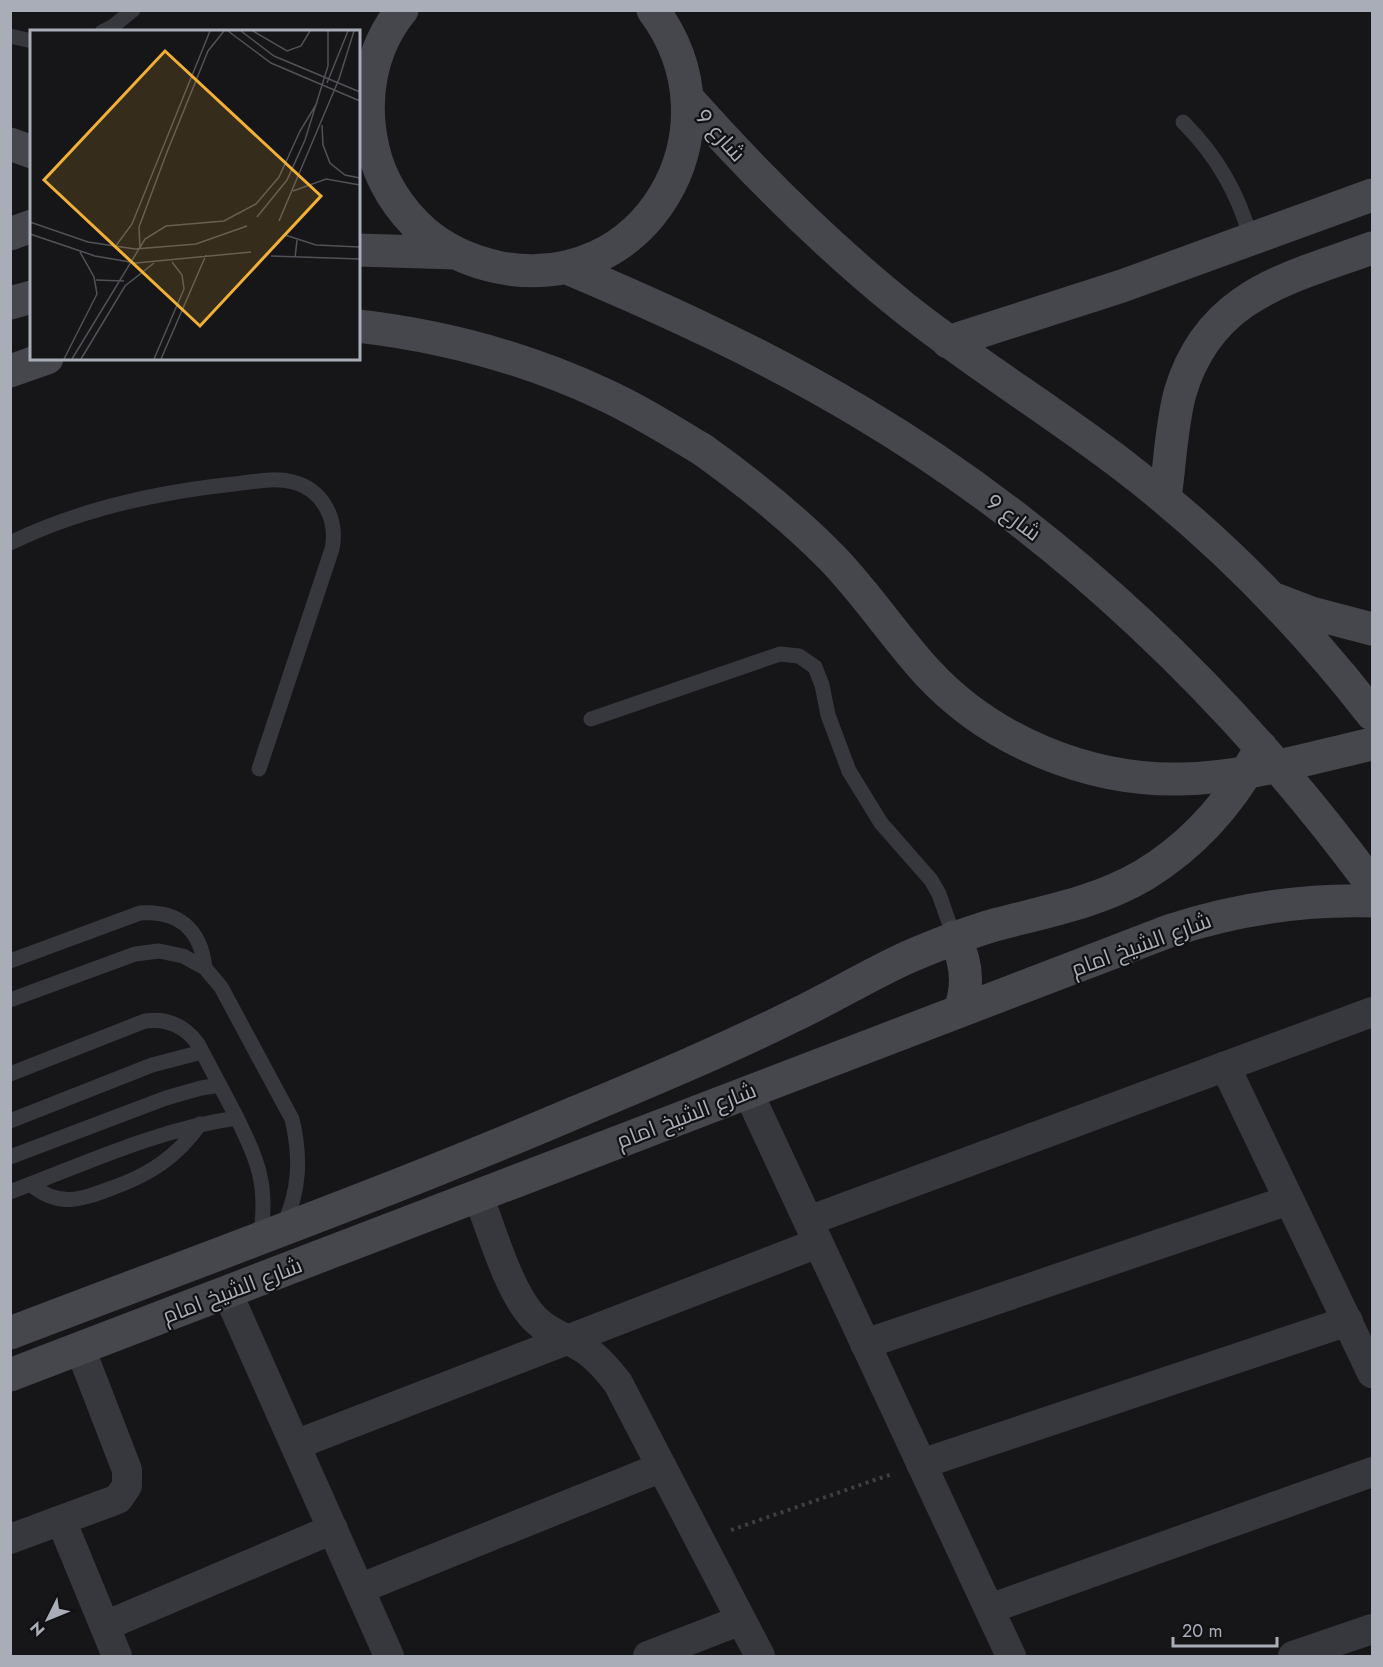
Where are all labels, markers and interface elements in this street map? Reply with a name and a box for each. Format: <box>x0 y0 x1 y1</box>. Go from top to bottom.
inset map <box>30 30 360 360</box>
street label: شارع 9 <box>688 101 754 169</box>
street label: شارع 9 <box>980 486 1048 548</box>
street label: شارع الشيخ امام <box>1066 904 1216 984</box>
street label: شارع الشيخ امام <box>612 1074 760 1156</box>
street label: شارع الشيخ امام <box>158 1249 306 1331</box>
north arrow <box>18 1589 78 1649</box>
scale bar <box>1173 1610 1276 1648</box>
text: N <box>25 1616 50 1641</box>
text: 20 m <box>1182 1618 1222 1644</box>

